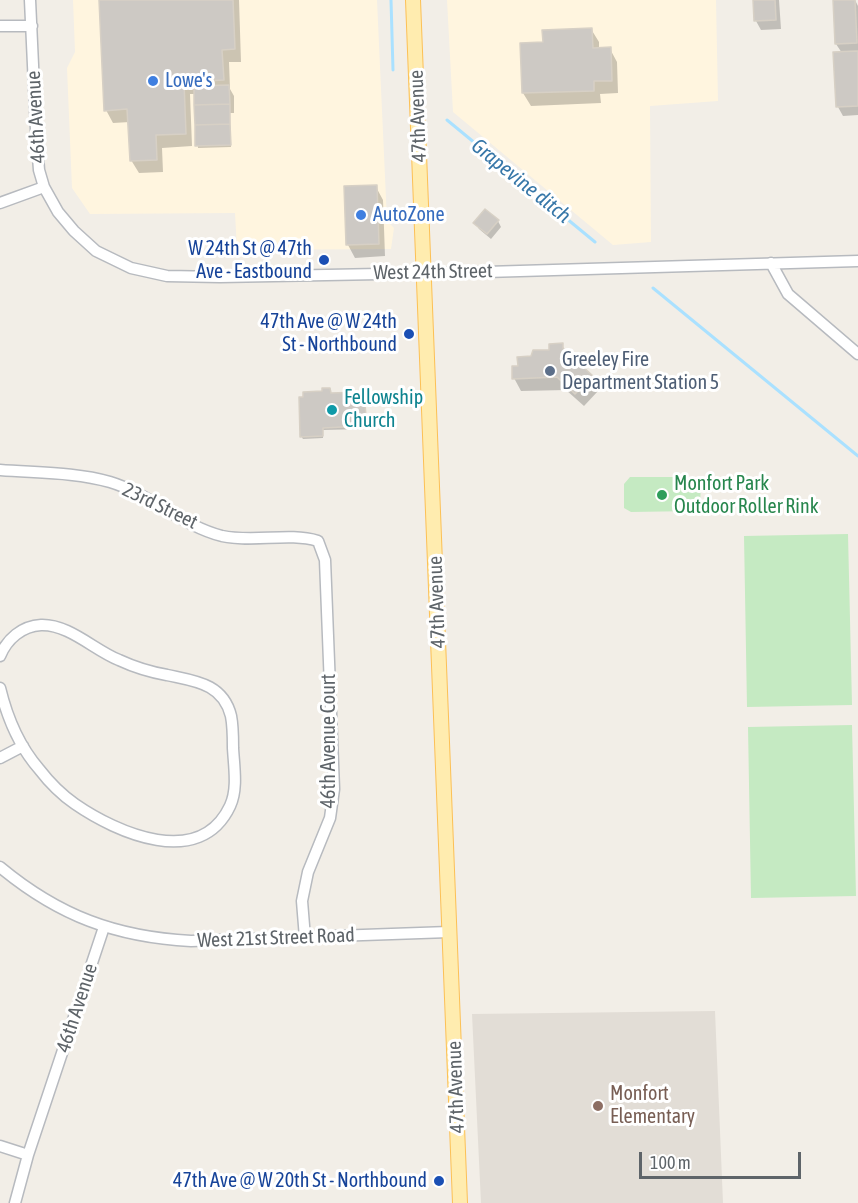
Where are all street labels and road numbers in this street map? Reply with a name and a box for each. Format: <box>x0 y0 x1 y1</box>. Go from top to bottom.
street label: 47th Avenue <box>404 69 432 163</box>
street label: 46th Avenue <box>22 70 50 164</box>
street label: West 24th Street <box>373 259 493 285</box>
street label: 23rd Street <box>118 478 202 534</box>
street label: 47th Avenue <box>423 555 451 649</box>
street label: 46th Avenue Court <box>317 674 341 808</box>
street label: West 21st Street Road <box>197 923 355 953</box>
street label: 46th Avenue <box>51 960 103 1056</box>
street label: 47th Avenue <box>442 1040 470 1134</box>

